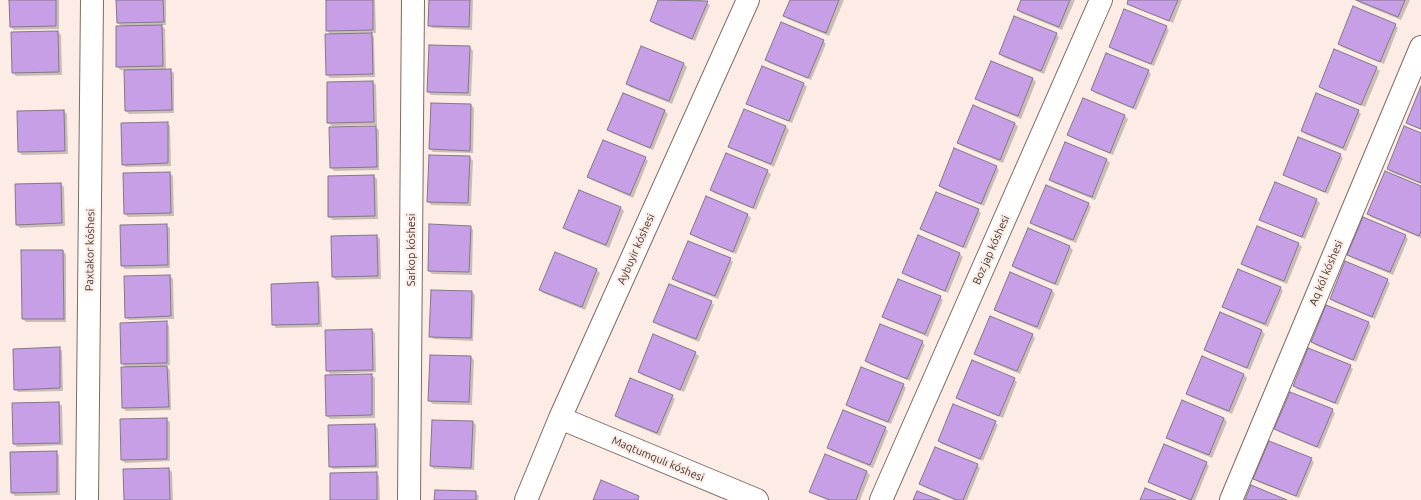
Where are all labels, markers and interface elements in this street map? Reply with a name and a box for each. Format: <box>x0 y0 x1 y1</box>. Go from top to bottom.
street label: Paxtakor kóshesi <box>83 209 97 291</box>
street label: Aybuyir kóshesi <box>614 212 658 286</box>
street label: Boz jap kóshesi <box>970 213 1012 287</box>
street label: Sarkop kóshesi <box>404 214 418 286</box>
street label: Aq kól kóshesi <box>1306 238 1346 308</box>
street label: Maqtumqulı kóshesi <box>610 434 706 484</box>

